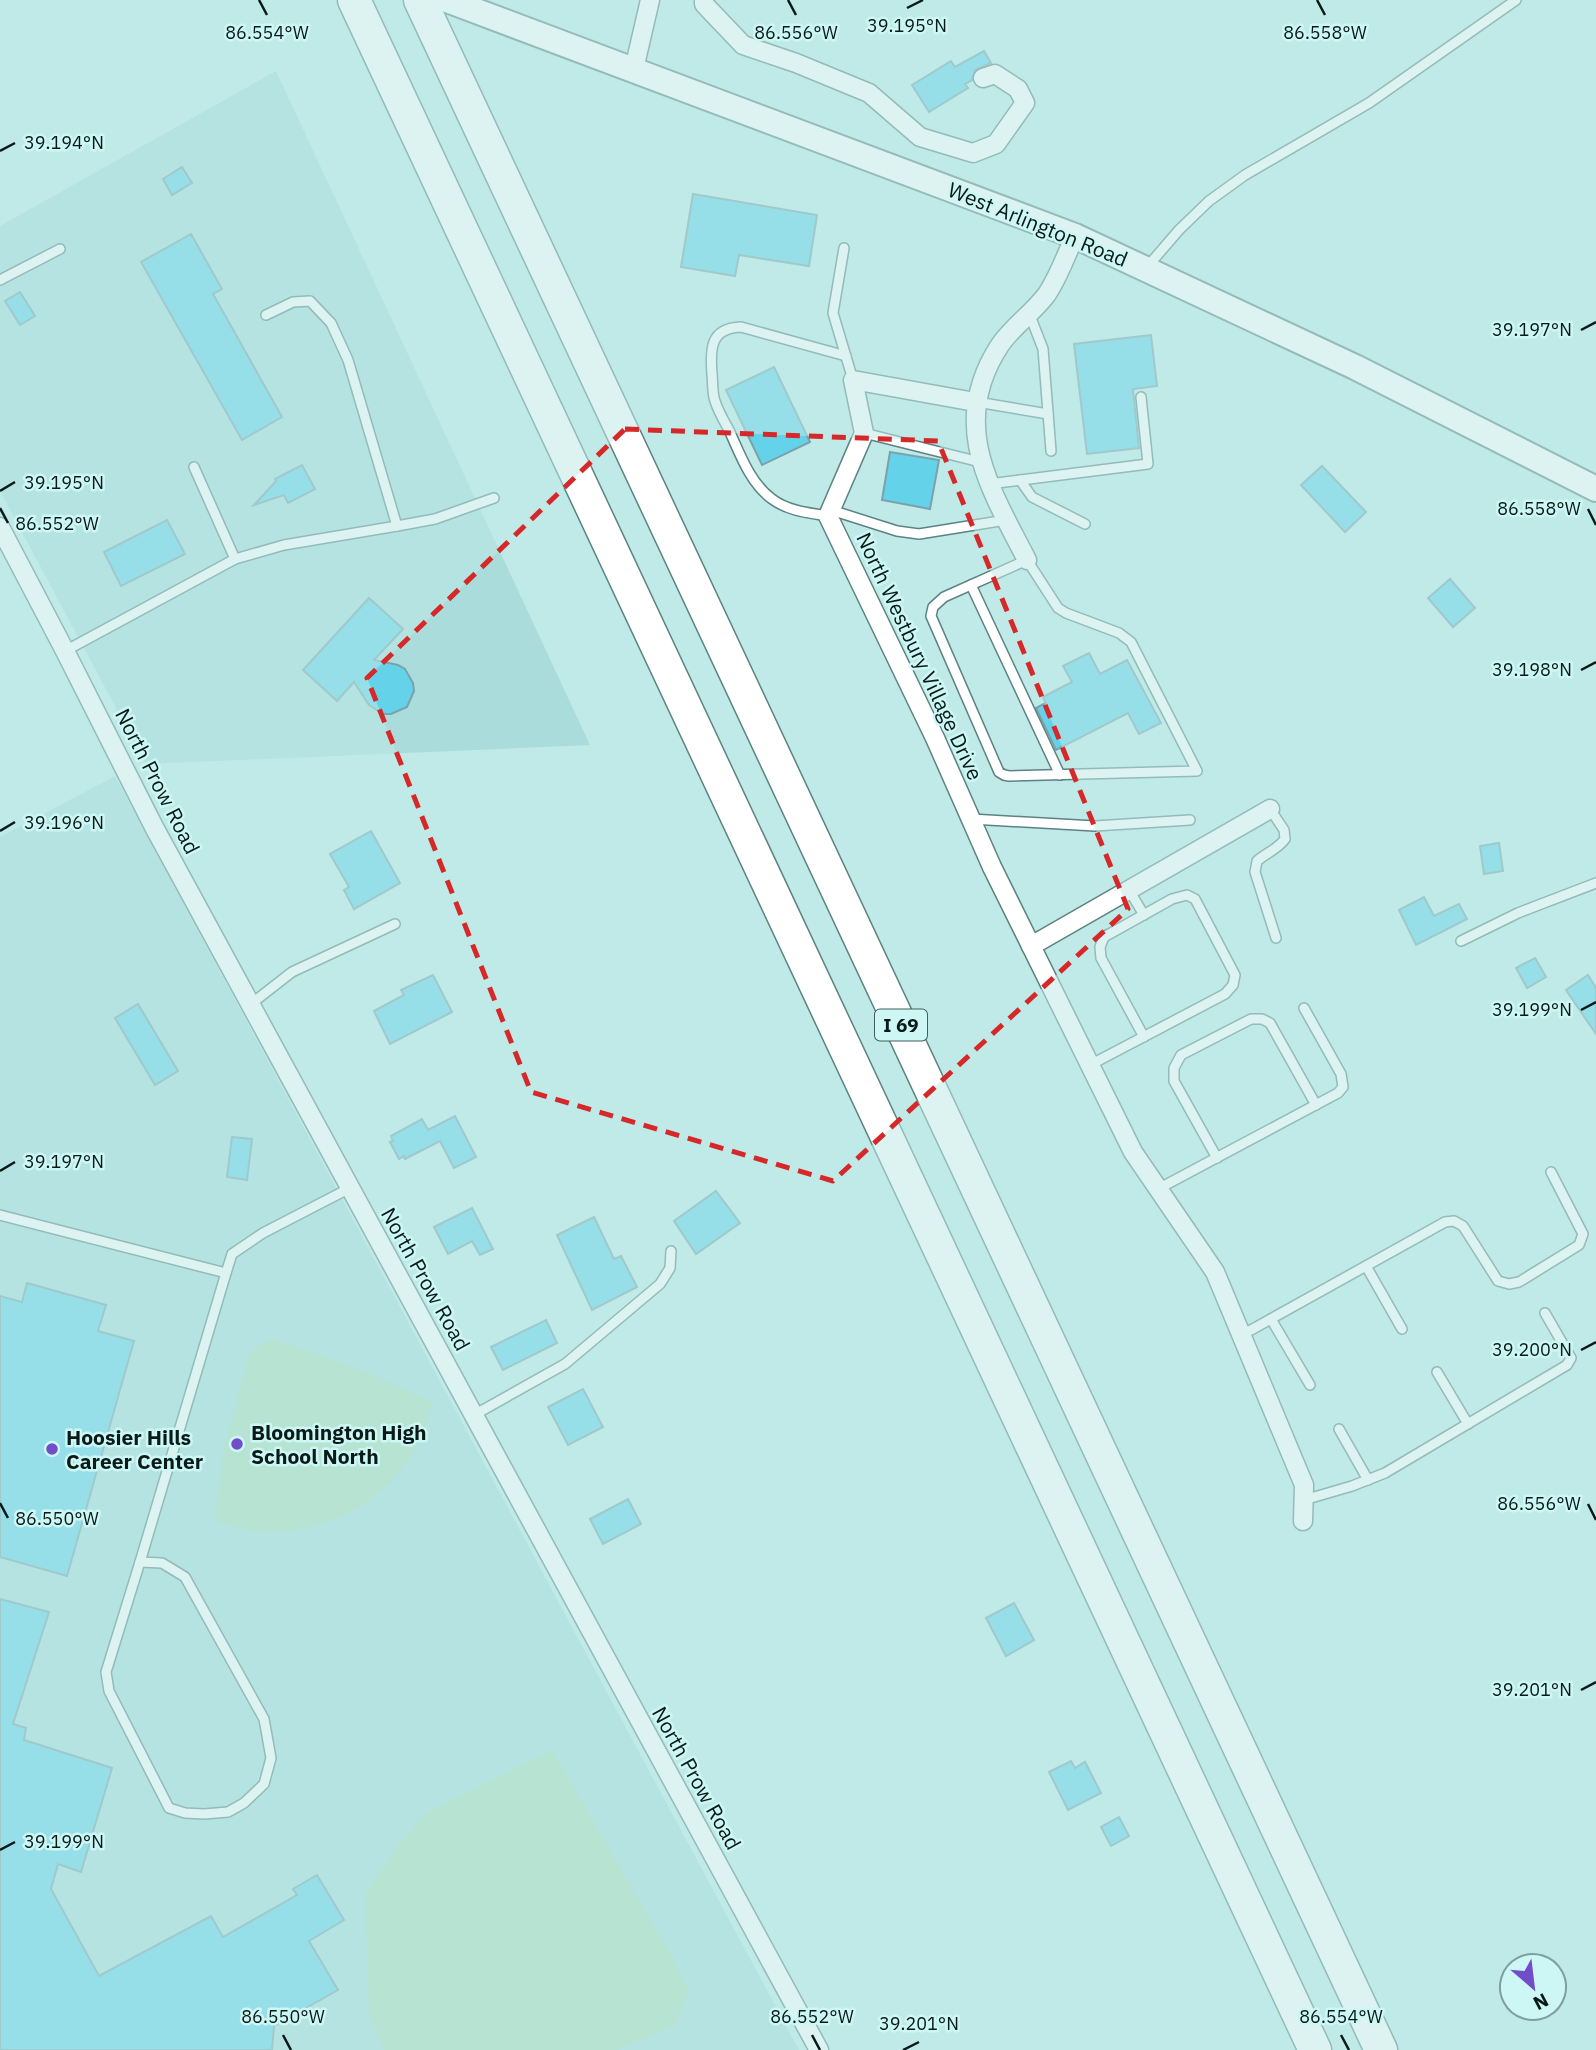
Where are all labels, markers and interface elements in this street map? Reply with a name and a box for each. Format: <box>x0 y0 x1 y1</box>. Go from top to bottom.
text: 39.195°N <box>867 14 947 37</box>
text: 86.554°W <box>225 21 309 44</box>
text: 86.556°W <box>754 21 838 44</box>
text: 86.558°W <box>1283 21 1367 44</box>
text: 39.194°N <box>24 131 104 154</box>
street label: West Arlington Road <box>944 175 1132 273</box>
text: 39.197°N <box>1492 318 1572 341</box>
text: 39.195°N <box>24 471 104 494</box>
text: 86.558°W <box>1497 497 1581 520</box>
text: 86.552°W <box>15 512 99 535</box>
street label: North Westbury Village Drive <box>850 528 990 784</box>
text: 39.198°N <box>1492 658 1572 681</box>
street label: North Prow Road <box>109 703 207 859</box>
text: 39.196°N <box>24 811 104 834</box>
text: 39.199°N <box>1492 998 1572 1021</box>
road number: I 69 <box>875 1009 927 1040</box>
text: 39.197°N <box>24 1150 104 1173</box>
street label: North Prow Road <box>375 1202 477 1356</box>
text: 39.200°N <box>1492 1338 1572 1361</box>
place label: Bloomington High School North <box>251 1418 427 1470</box>
place label: Hoosier Hills Career Center <box>66 1423 204 1475</box>
marker: Bloomington High School North <box>229 1436 245 1452</box>
marker: Hoosier Hills Career Center <box>44 1441 60 1457</box>
text: 86.556°W <box>1497 1492 1581 1515</box>
text: 86.550°W <box>15 1507 99 1530</box>
text: 39.201°N <box>1492 1678 1572 1701</box>
street label: North Prow Road <box>646 1701 748 1855</box>
text: 39.199°N <box>24 1830 104 1853</box>
north arrow <box>1498 1952 1568 2022</box>
text: N <box>1529 1988 1553 2016</box>
text: 86.550°W <box>241 2005 325 2028</box>
text: 86.552°W <box>770 2005 854 2028</box>
text: 86.554°W <box>1299 2005 1383 2028</box>
text: 39.201°N <box>879 2012 959 2035</box>

